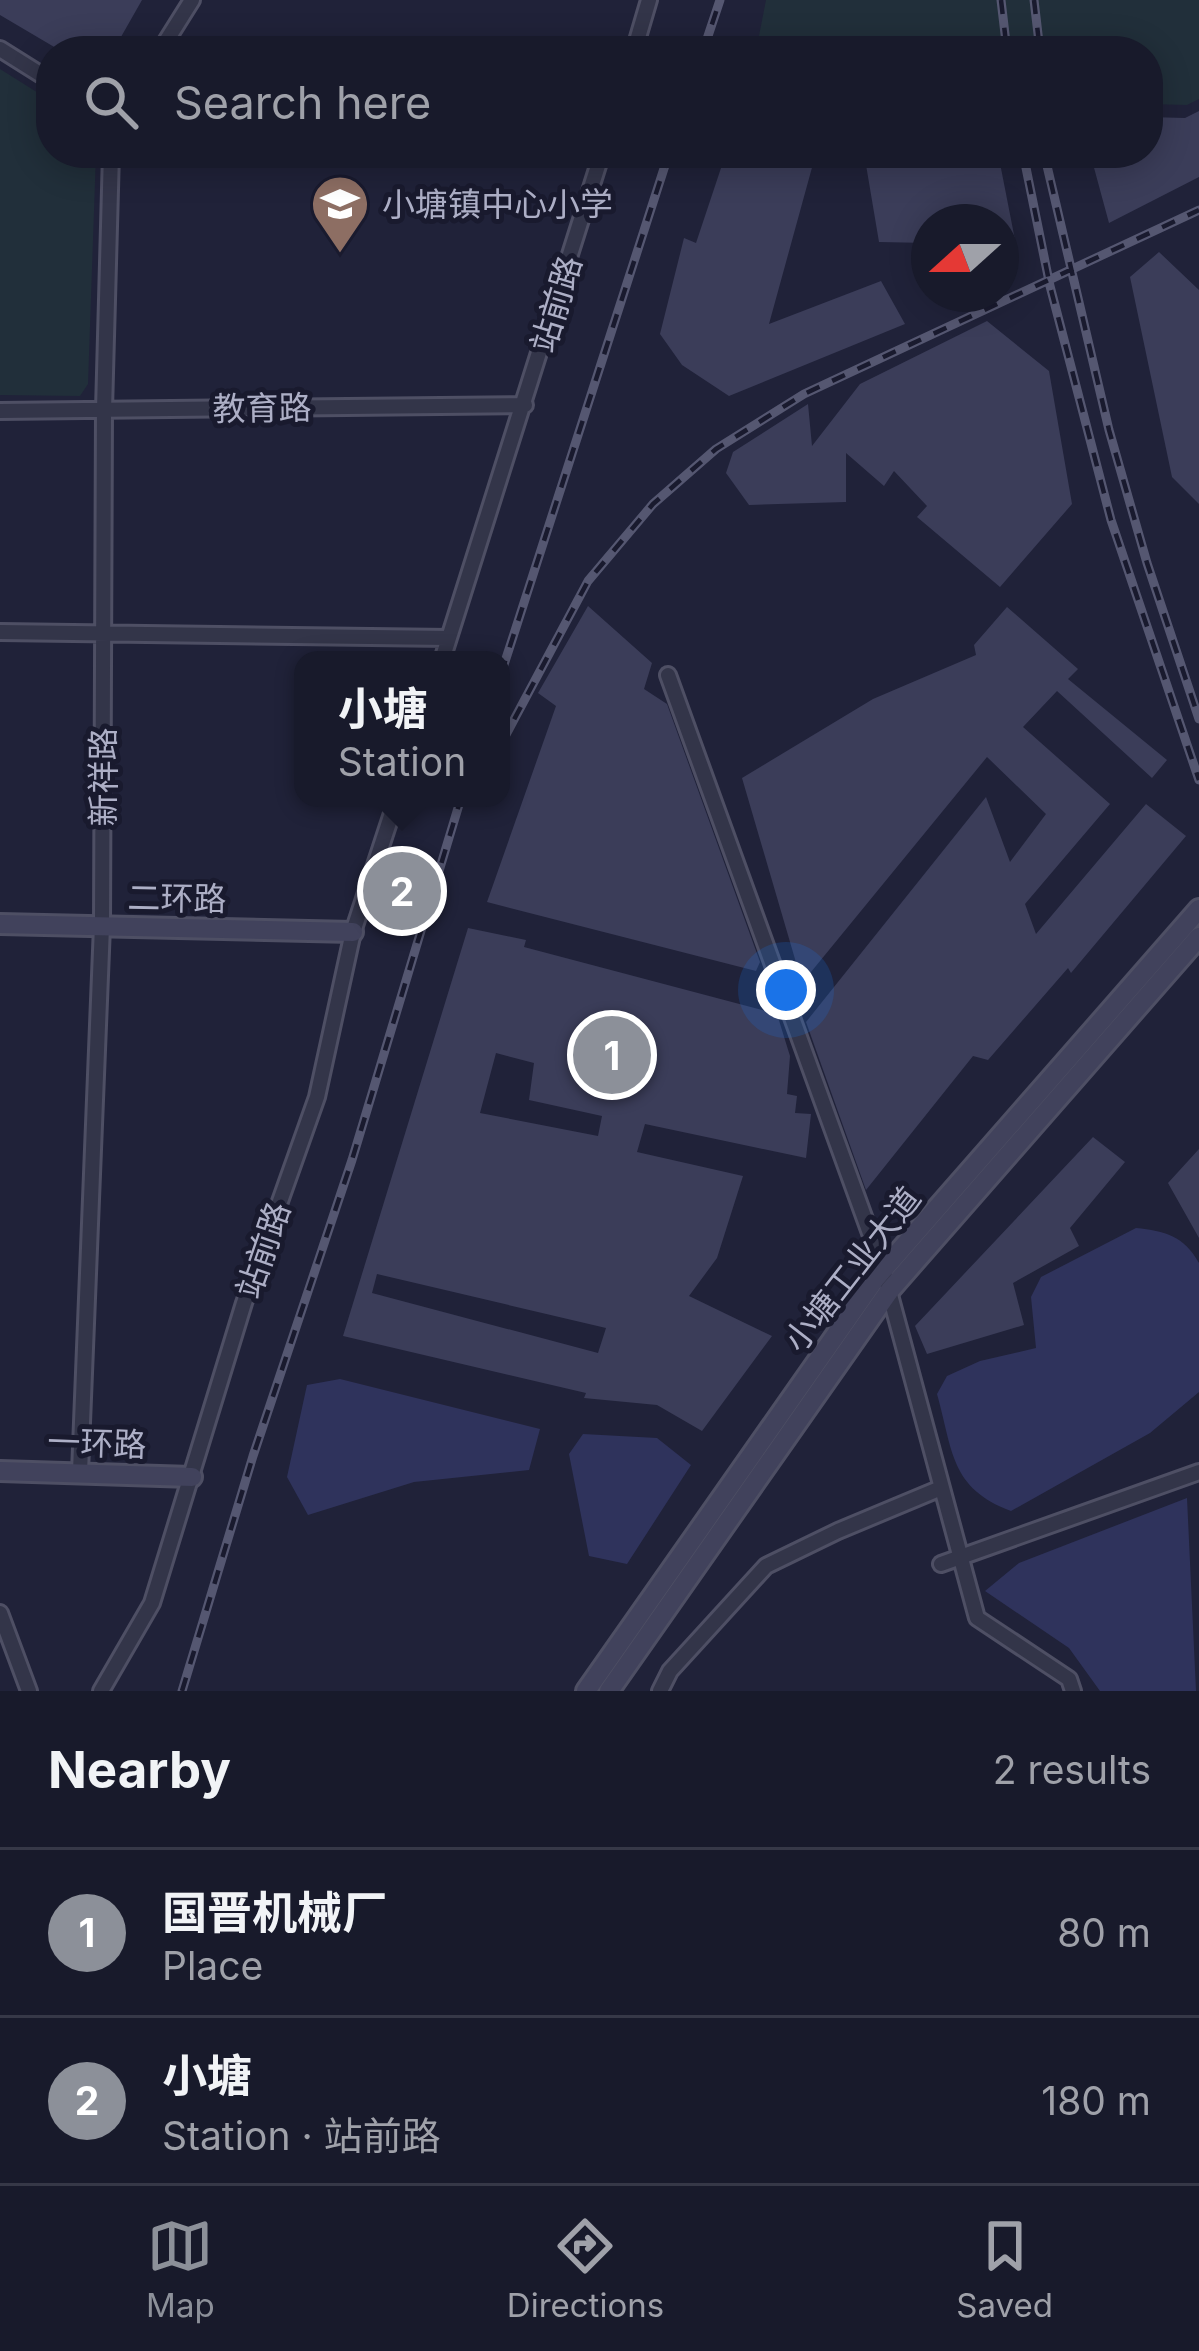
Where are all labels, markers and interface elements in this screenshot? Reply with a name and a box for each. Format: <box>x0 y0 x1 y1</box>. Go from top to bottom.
search box <box>36 36 1163 168</box>
icon: search <box>78 69 144 135</box>
text: Search here <box>174 75 431 130</box>
school or university icon: 小塘镇中心小学 <box>309 173 371 255</box>
place label: 小塘镇中心小学 <box>382 184 613 224</box>
north arrow <box>911 204 1019 312</box>
street label: 站前路 <box>522 251 590 357</box>
street label: 教育路 <box>212 387 312 429</box>
popup <box>294 651 510 807</box>
text: 小塘 <box>338 681 428 736</box>
street label: 新祥路 <box>83 728 123 827</box>
text: Station <box>338 738 466 785</box>
pin: 2 <box>363 846 441 936</box>
street label: 二环路 <box>127 877 227 919</box>
your location <box>756 960 816 1020</box>
pin: 1 <box>573 1010 651 1100</box>
street label: 小塘工业大道 <box>775 1179 929 1359</box>
street label: 站前路 <box>228 1197 298 1303</box>
street label: 一环路 <box>47 1421 147 1465</box>
text: Nearby <box>48 1739 231 1800</box>
text: 2 results <box>993 1746 1151 1793</box>
text: 国晋机械厂 <box>162 1885 387 1940</box>
text: 1 <box>79 1909 95 1956</box>
text: 80 m <box>1057 1909 1151 1956</box>
text: Place <box>162 1942 263 1989</box>
text: 小塘 <box>162 2048 252 2103</box>
text: 2 <box>75 2077 99 2124</box>
text: 180 m <box>1041 2077 1151 2124</box>
text: Station · 站前路 <box>162 2112 441 2159</box>
tab: Map <box>146 2213 215 2325</box>
tab: Directions <box>507 2213 664 2325</box>
tab: Saved <box>956 2213 1053 2325</box>

